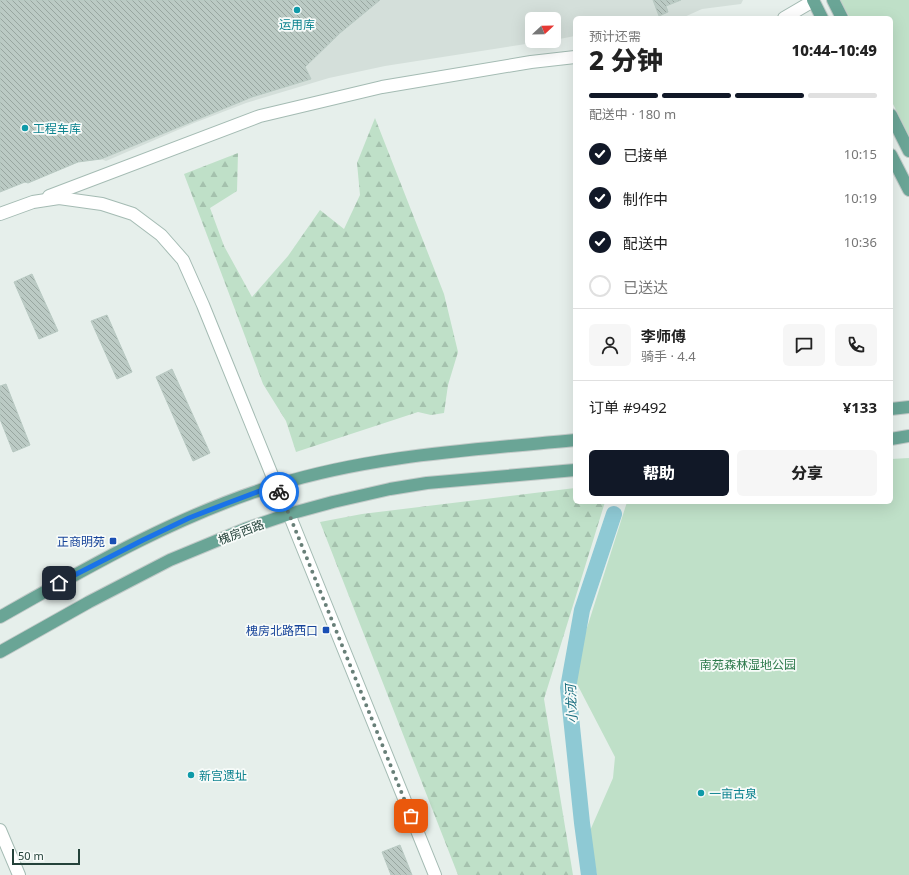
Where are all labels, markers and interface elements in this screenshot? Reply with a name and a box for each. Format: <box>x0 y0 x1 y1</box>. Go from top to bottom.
marker: 运用库 <box>292 5 302 15</box>
north arrow <box>525 12 561 48</box>
map controls <box>525 12 561 48</box>
place label: 运用库 <box>279 16 315 33</box>
text: 预计还需 <box>589 27 641 45</box>
text: 10:44–10:49 <box>792 40 877 60</box>
text: 2 分钟 <box>589 42 663 78</box>
text: 配送中 · 180 m <box>589 105 676 123</box>
place label: 工程车库 <box>33 120 81 137</box>
marker: 工程车库 <box>20 123 30 133</box>
icon: check <box>589 143 611 165</box>
text: 已接单 <box>623 145 668 165</box>
text: 10:15 <box>844 145 877 163</box>
icon: check <box>589 187 611 209</box>
text: 制作中 <box>623 189 668 209</box>
text: 10:19 <box>844 189 877 207</box>
icon: check <box>589 231 611 253</box>
text: 配送中 <box>623 233 668 253</box>
text: 10:36 <box>844 233 877 251</box>
text: 已送达 <box>623 277 668 297</box>
button: person <box>589 324 631 366</box>
button: chat <box>783 324 825 366</box>
button: phone <box>835 324 877 366</box>
text: 李师傅 <box>641 326 686 346</box>
text: 骑手 · 4.4 <box>641 347 696 365</box>
text: 订单 #9492 <box>589 397 667 417</box>
text: ¥133 <box>843 397 877 417</box>
button: 帮助 <box>589 450 729 496</box>
button: 分享 <box>737 450 877 496</box>
courier <box>259 472 299 512</box>
icon: bike <box>268 481 290 503</box>
street label: 槐房西路 <box>216 515 266 549</box>
place label: 正商明苑 <box>57 533 105 550</box>
marker: 正商明苑 <box>108 536 118 546</box>
pin <box>42 566 76 600</box>
icon: home <box>48 572 70 594</box>
place label: 槐房北路西口 <box>246 622 318 639</box>
marker: 槐房北路西口 <box>321 625 331 635</box>
park label: 南苑森林湿地公园 <box>700 656 796 673</box>
water label: 小龙河 <box>561 681 581 724</box>
place label: 新宫遗址 <box>199 767 247 784</box>
marker: 新宫遗址 <box>186 770 196 780</box>
place label: 一亩古泉 <box>709 785 757 802</box>
marker: 一亩古泉 <box>696 788 706 798</box>
pin <box>394 799 428 833</box>
icon: bag <box>400 805 422 827</box>
scale bar <box>12 847 80 866</box>
text: 50 m <box>18 848 44 863</box>

